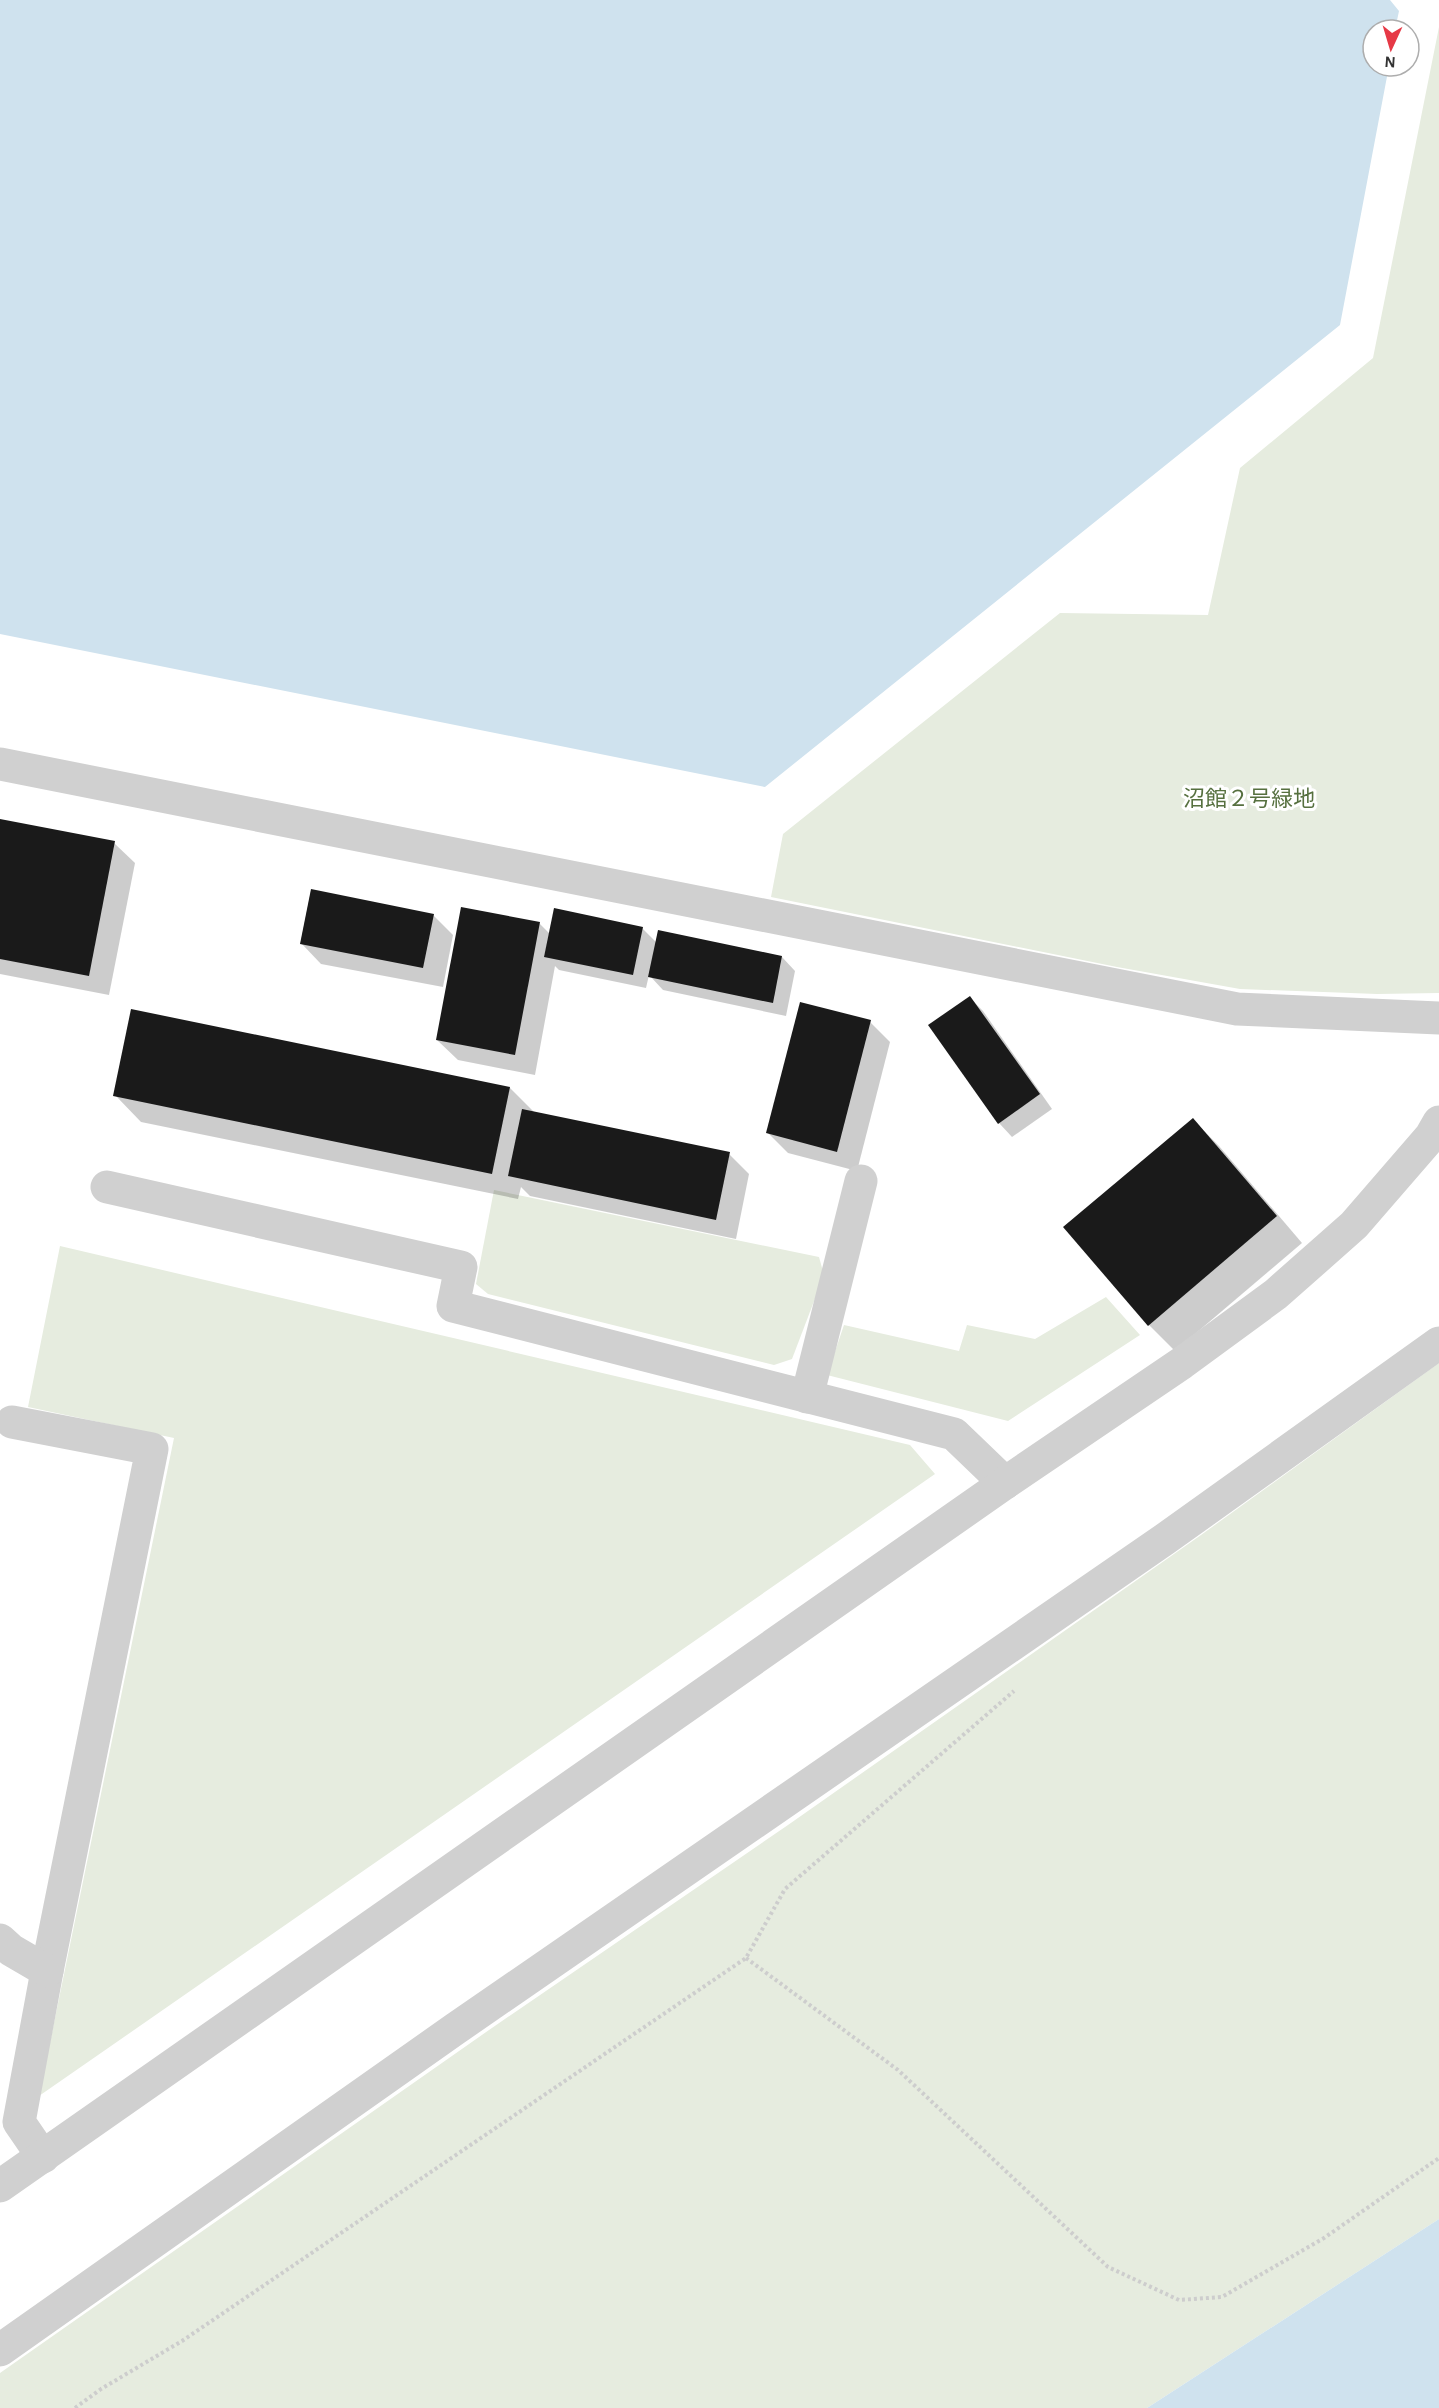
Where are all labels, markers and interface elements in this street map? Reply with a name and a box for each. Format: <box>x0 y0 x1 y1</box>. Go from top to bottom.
north arrow <box>1361 18 1421 78</box>
text: N <box>1384 54 1396 70</box>
park label: 沼館２号緑地 <box>1183 787 1315 810</box>

